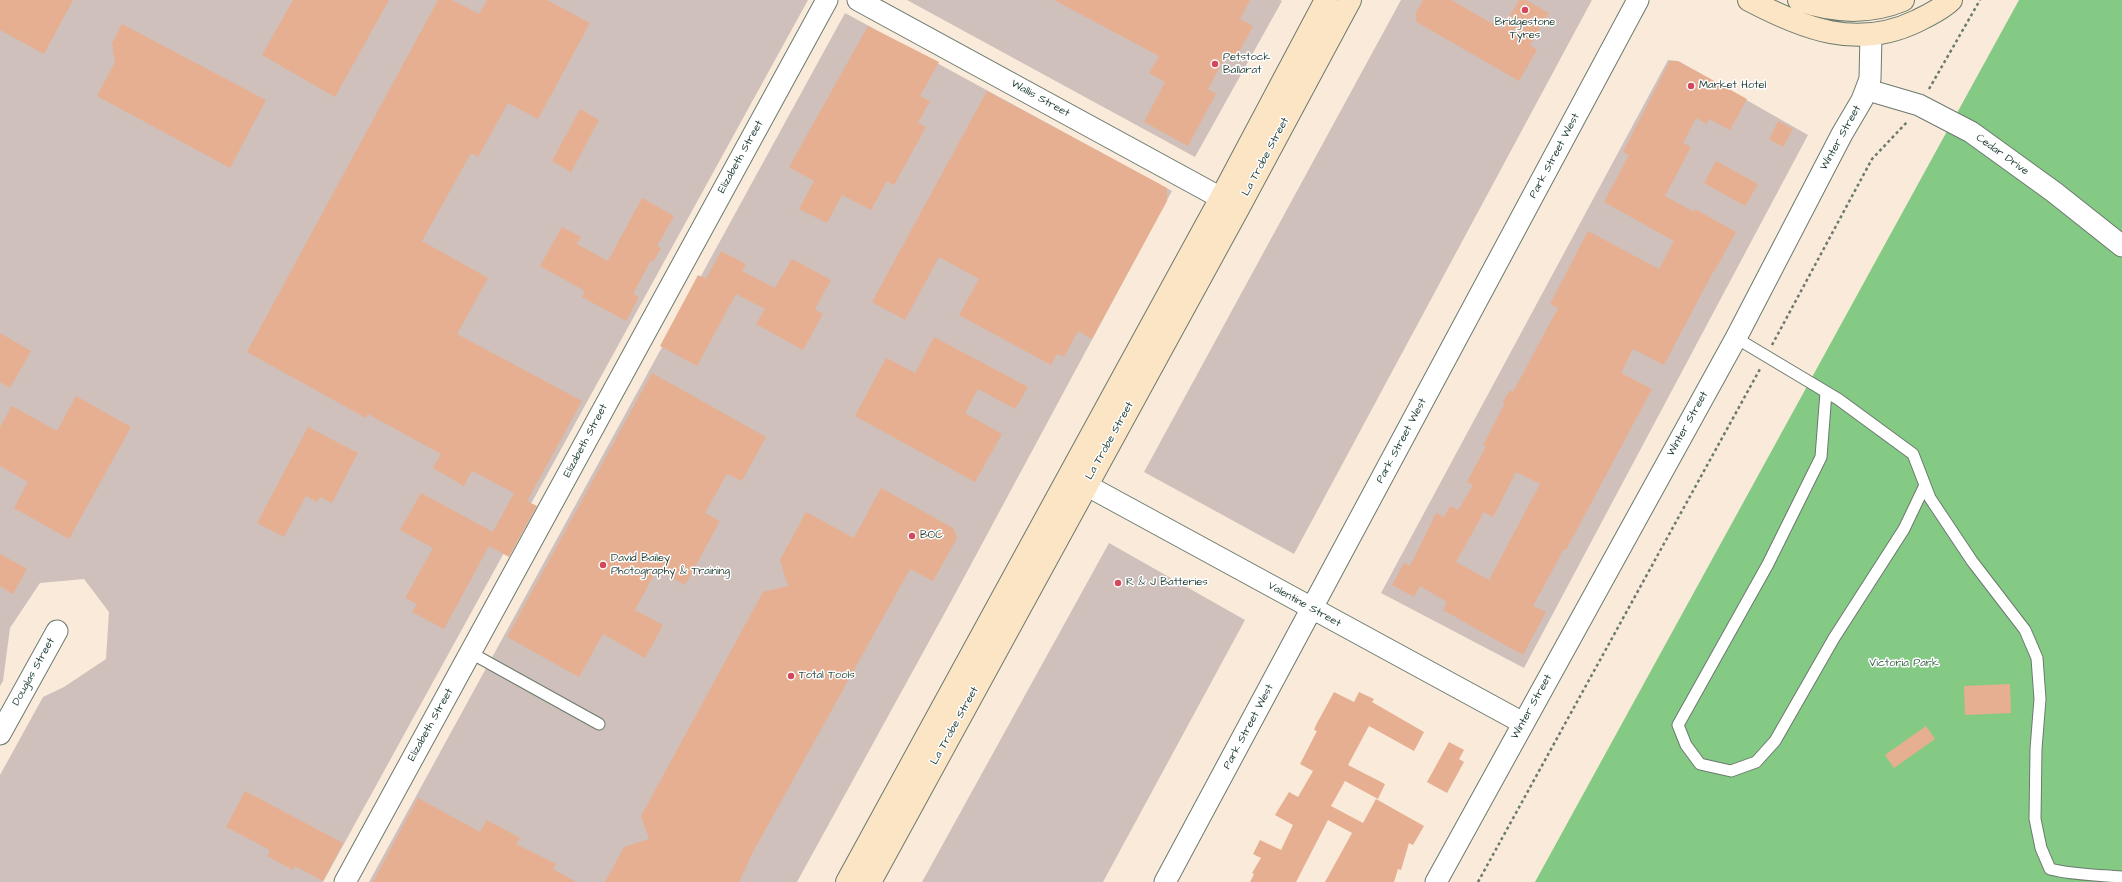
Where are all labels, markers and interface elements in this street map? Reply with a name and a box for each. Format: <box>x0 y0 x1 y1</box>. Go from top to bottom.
marker: Bridgestone Tyres <box>1520 5 1530 15</box>
place label: Bridgestone Tyres <box>1495 16 1555 42</box>
place label: Petstock Ballarat <box>1223 51 1270 77</box>
marker: Petstock Ballarat <box>1210 59 1220 69</box>
street label: Wallis Street <box>1008 77 1072 121</box>
place label: Market Hotel <box>1699 79 1766 93</box>
marker: Market Hotel <box>1686 81 1696 91</box>
street label: Winter Street <box>1818 103 1864 173</box>
street label: Park Street West <box>1527 111 1583 201</box>
street label: La Trobe Street <box>1240 115 1292 199</box>
street label: Elizabeth Street <box>716 118 766 196</box>
street label: Cedar Drive <box>1973 131 2031 179</box>
street label: Winter Street <box>1665 389 1711 459</box>
street label: Park Street West <box>1374 396 1430 486</box>
street label: La Trobe Street <box>1083 400 1137 482</box>
street label: Elizabeth Street <box>561 402 611 480</box>
place label: BOC <box>920 529 943 543</box>
marker: BOC <box>907 531 917 541</box>
place label: David Bailey Photography & Training <box>611 552 730 578</box>
marker: David Bailey Photography & Training <box>598 560 608 570</box>
place label: R & J Batteries <box>1126 576 1208 590</box>
marker: R & J Batteries <box>1113 578 1123 588</box>
street label: Valentine Street <box>1265 579 1343 631</box>
street label: Douglas Street <box>10 636 58 708</box>
park label: Victoria Park <box>1869 657 1939 671</box>
place label: Total Tools <box>799 669 855 683</box>
marker: Total Tools <box>786 671 796 681</box>
street label: Winter Street <box>1509 672 1555 742</box>
street label: Park Street West <box>1221 682 1277 772</box>
street label: La Trobe Street <box>928 685 982 767</box>
street label: Elizabeth Street <box>406 686 456 764</box>

